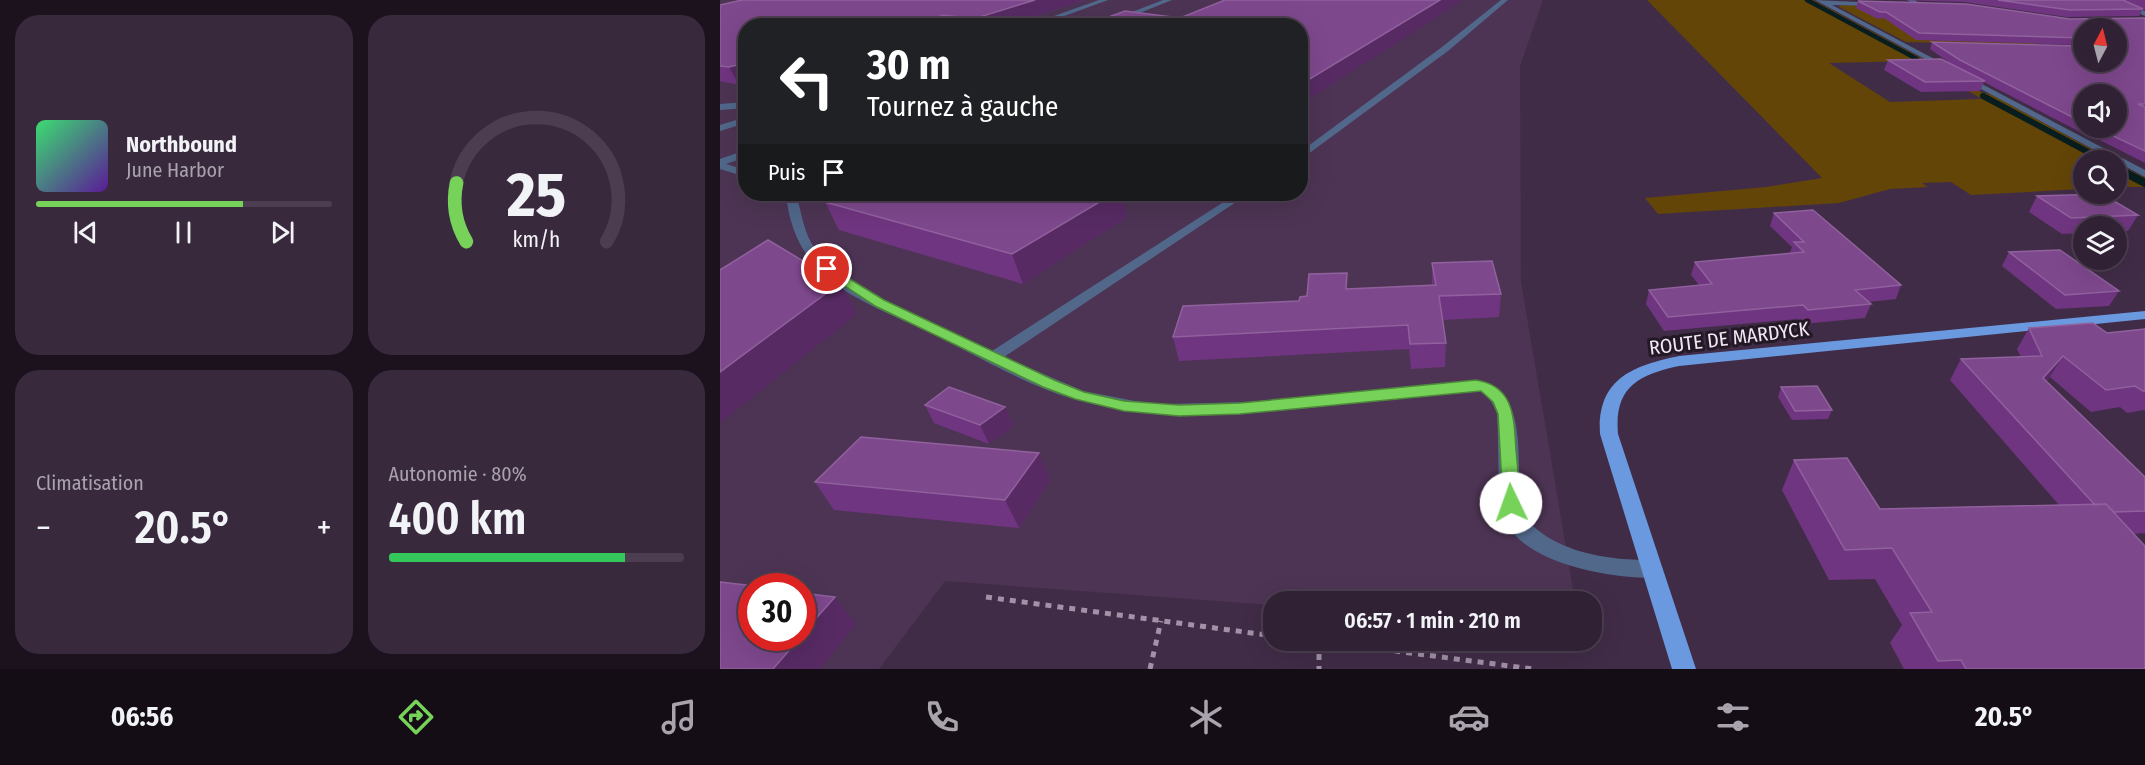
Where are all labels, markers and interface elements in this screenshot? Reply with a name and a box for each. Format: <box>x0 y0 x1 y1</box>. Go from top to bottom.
north arrow <box>2073 18 2127 72</box>
map controls <box>2073 18 2127 270</box>
text: 30 m <box>867 40 951 90</box>
icon: left <box>768 42 846 120</box>
button: sound <box>2073 84 2127 138</box>
text: Tournez à gauche <box>867 91 1058 123</box>
text: Northbound <box>126 131 237 158</box>
button: search <box>2073 150 2127 204</box>
icon: arrive <box>817 156 850 189</box>
text: June Harbor <box>126 158 224 182</box>
text: 25 <box>505 158 566 233</box>
text: Puis <box>768 159 805 186</box>
icon: previous <box>69 216 102 249</box>
icon: pause <box>167 216 200 249</box>
icon: next <box>266 216 299 249</box>
button: layers <box>2073 216 2127 270</box>
text: km/h <box>512 227 560 253</box>
pin <box>801 243 852 294</box>
icon: arrive <box>810 252 843 285</box>
street label: ROUTE DE MARDYCK <box>1648 316 1811 360</box>
text: Autonomie · 80% <box>389 462 527 486</box>
text: Climatisation <box>36 471 144 495</box>
position arrow <box>1479 471 1543 535</box>
text: 400 km <box>389 492 526 546</box>
text: 20.5° <box>135 501 233 555</box>
text: − <box>36 508 51 548</box>
text: + <box>316 508 331 548</box>
speed limit sign: 30 <box>738 573 816 651</box>
text: 06:57 · 1 min · 210 m <box>1344 607 1521 634</box>
icon: directions <box>395 696 437 738</box>
icon: music <box>658 696 700 738</box>
icon: phone <box>921 696 963 738</box>
icon: climate <box>1185 696 1227 738</box>
icon: car <box>1448 696 1490 738</box>
icon: filters <box>1712 696 1754 738</box>
text: 06:56 <box>111 701 173 733</box>
text: 20.5° <box>1975 701 2034 733</box>

